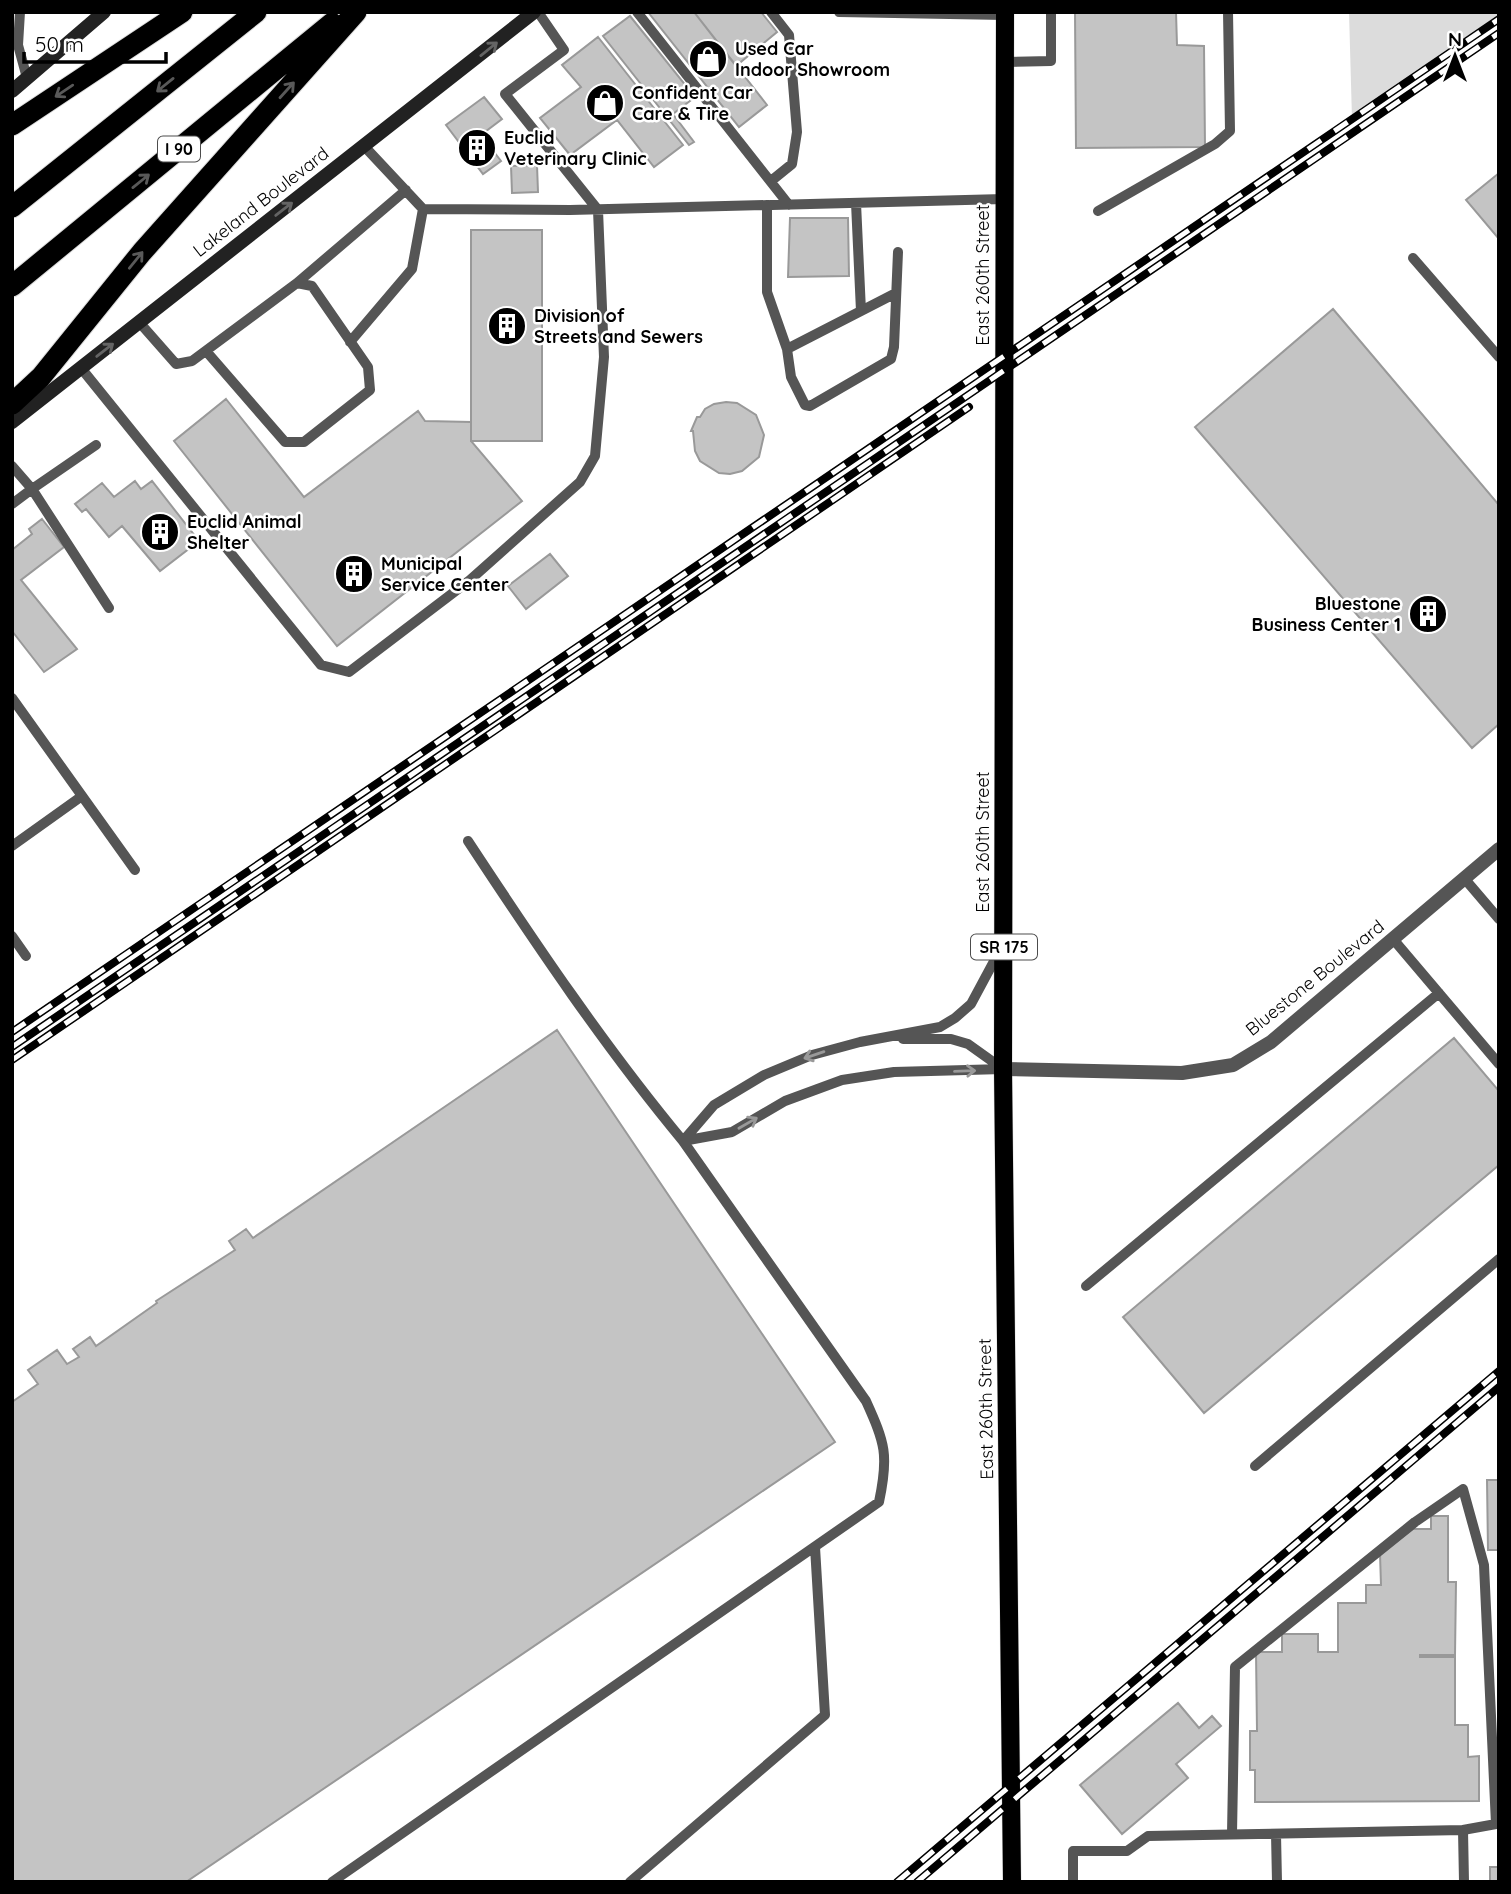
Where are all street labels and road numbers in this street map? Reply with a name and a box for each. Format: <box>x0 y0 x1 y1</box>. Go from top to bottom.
road number: I 90 <box>158 136 200 162</box>
street label: Lakeland Boulevard <box>188 141 333 262</box>
street label: East 260th Street <box>971 204 994 346</box>
street label: East 260th Street <box>971 771 994 913</box>
street label: Bluestone Boulevard <box>1241 915 1389 1041</box>
road number: SR 175 <box>971 934 1037 959</box>
street label: East 260th Street <box>973 1338 998 1480</box>

